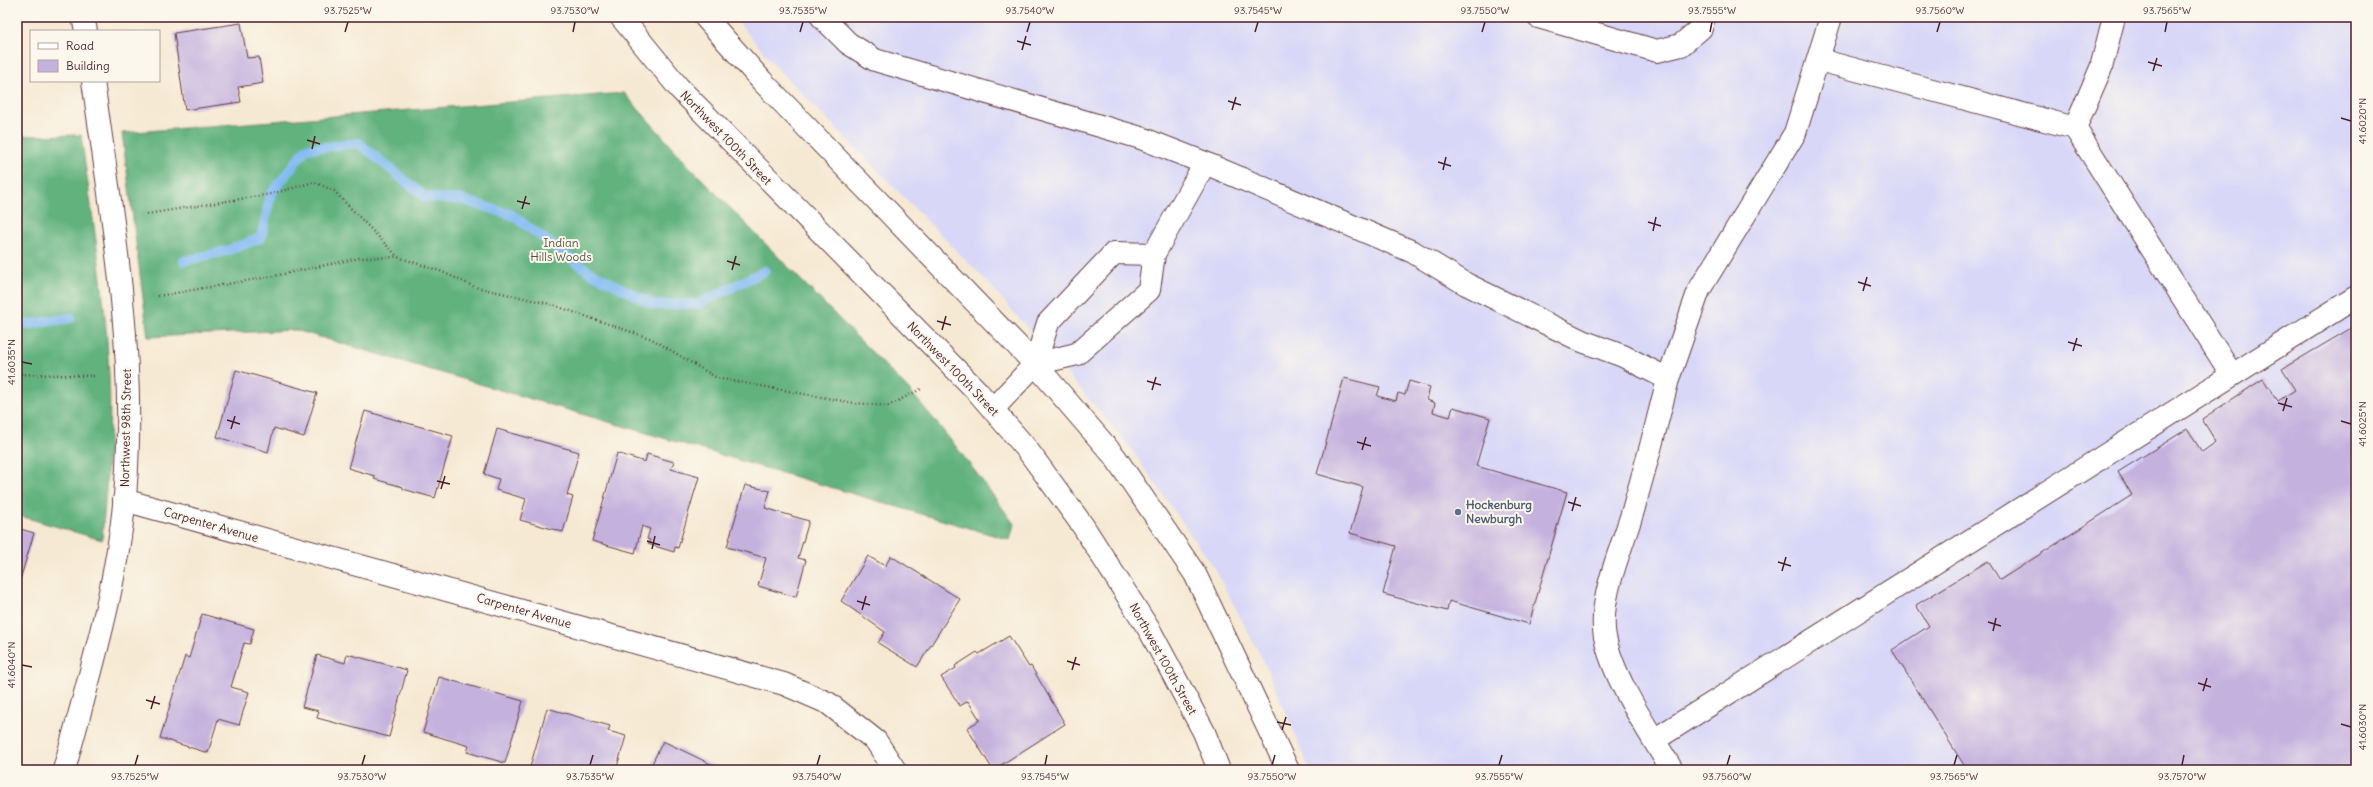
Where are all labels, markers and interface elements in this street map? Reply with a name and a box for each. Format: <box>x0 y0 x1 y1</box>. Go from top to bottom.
text: 93.7525°W <box>324 4 372 17</box>
text: 93.7530°W <box>551 4 599 17</box>
text: 93.7535°W <box>779 4 827 17</box>
text: 93.7540°W <box>1006 4 1054 17</box>
text: 93.7545°W <box>1234 4 1282 17</box>
text: 93.7550°W <box>1461 4 1509 17</box>
text: 93.7555°W <box>1688 4 1736 17</box>
text: 93.7560°W <box>1916 4 1964 17</box>
text: 93.7565°W <box>2143 4 2191 17</box>
legend <box>30 30 160 82</box>
text: Road <box>66 38 94 53</box>
text: Building <box>66 58 110 73</box>
street label: Northwest 100th Street <box>677 87 775 188</box>
text: 41.6020°N <box>2356 98 2369 144</box>
park label: Indian Hills Woods <box>530 235 592 264</box>
street label: Northwest 100th Street <box>904 318 1002 419</box>
text: 41.6035°N <box>5 339 18 385</box>
street label: Northwest 98th Street <box>117 369 134 487</box>
text: 41.6025°N <box>2356 401 2369 447</box>
place label: Hockenburg Newburgh <box>1466 497 1532 527</box>
street label: Carpenter Avenue <box>162 504 260 545</box>
marker: Hockenburg Newburgh <box>1453 507 1463 517</box>
street label: Carpenter Avenue <box>475 590 573 631</box>
street label: Northwest 100th Street <box>1126 600 1200 717</box>
text: 41.6040°N <box>5 642 18 688</box>
text: 41.6030°N <box>2356 704 2369 750</box>
text: 93.7525°W <box>111 770 159 783</box>
text: 93.7530°W <box>338 770 386 783</box>
text: 93.7535°W <box>566 770 614 783</box>
text: 93.7540°W <box>793 770 841 783</box>
text: 93.7545°W <box>1021 770 1069 783</box>
text: 93.7550°W <box>1248 770 1296 783</box>
text: 93.7555°W <box>1475 770 1523 783</box>
text: 93.7560°W <box>1703 770 1751 783</box>
text: 93.7565°W <box>1930 770 1978 783</box>
text: 93.7570°W <box>2158 770 2206 783</box>

